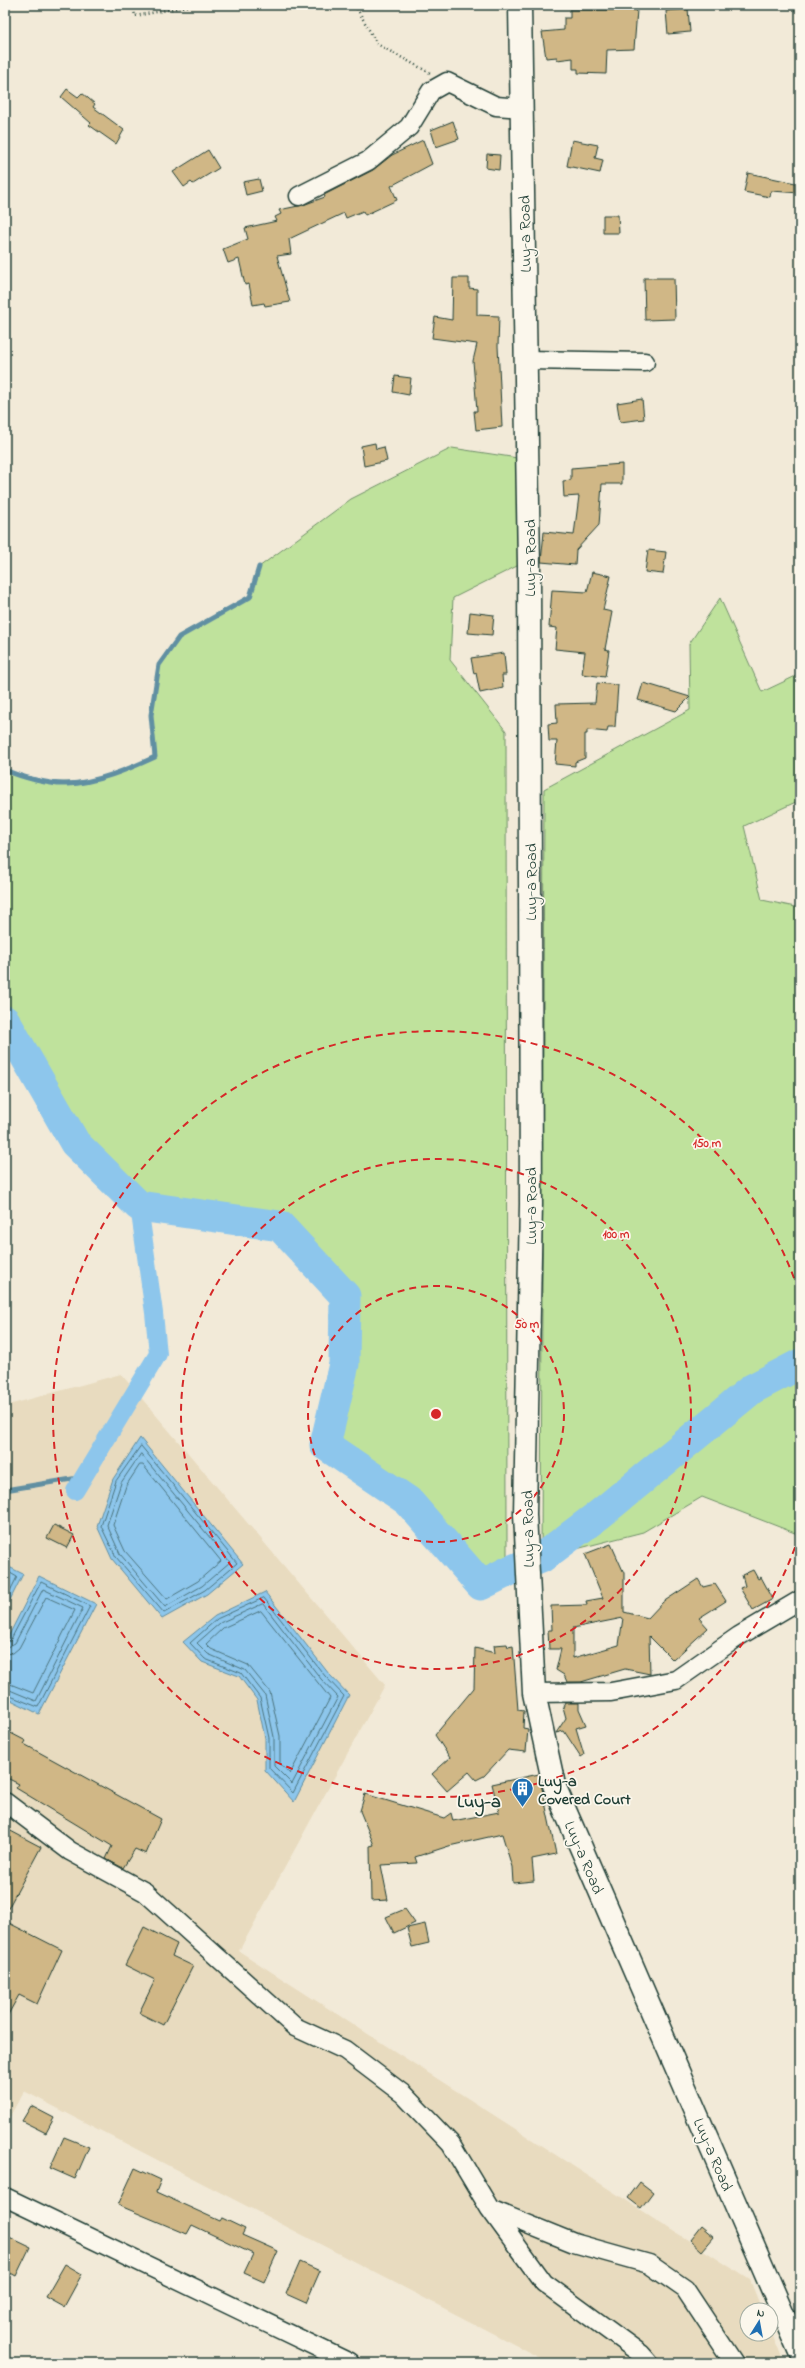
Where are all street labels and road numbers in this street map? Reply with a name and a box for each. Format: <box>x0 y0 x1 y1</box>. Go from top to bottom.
street label: Luy-a Road <box>513 195 539 273</box>
street label: Luy-a Road <box>519 519 543 597</box>
street label: Luy-a Road <box>520 843 544 921</box>
street label: Luy-a Road <box>520 1167 544 1245</box>
street label: Luy-a Road <box>516 1490 542 1568</box>
street label: Luy-a Road <box>557 1817 609 1898</box>
street label: Luy-a Road <box>686 2114 738 2195</box>

